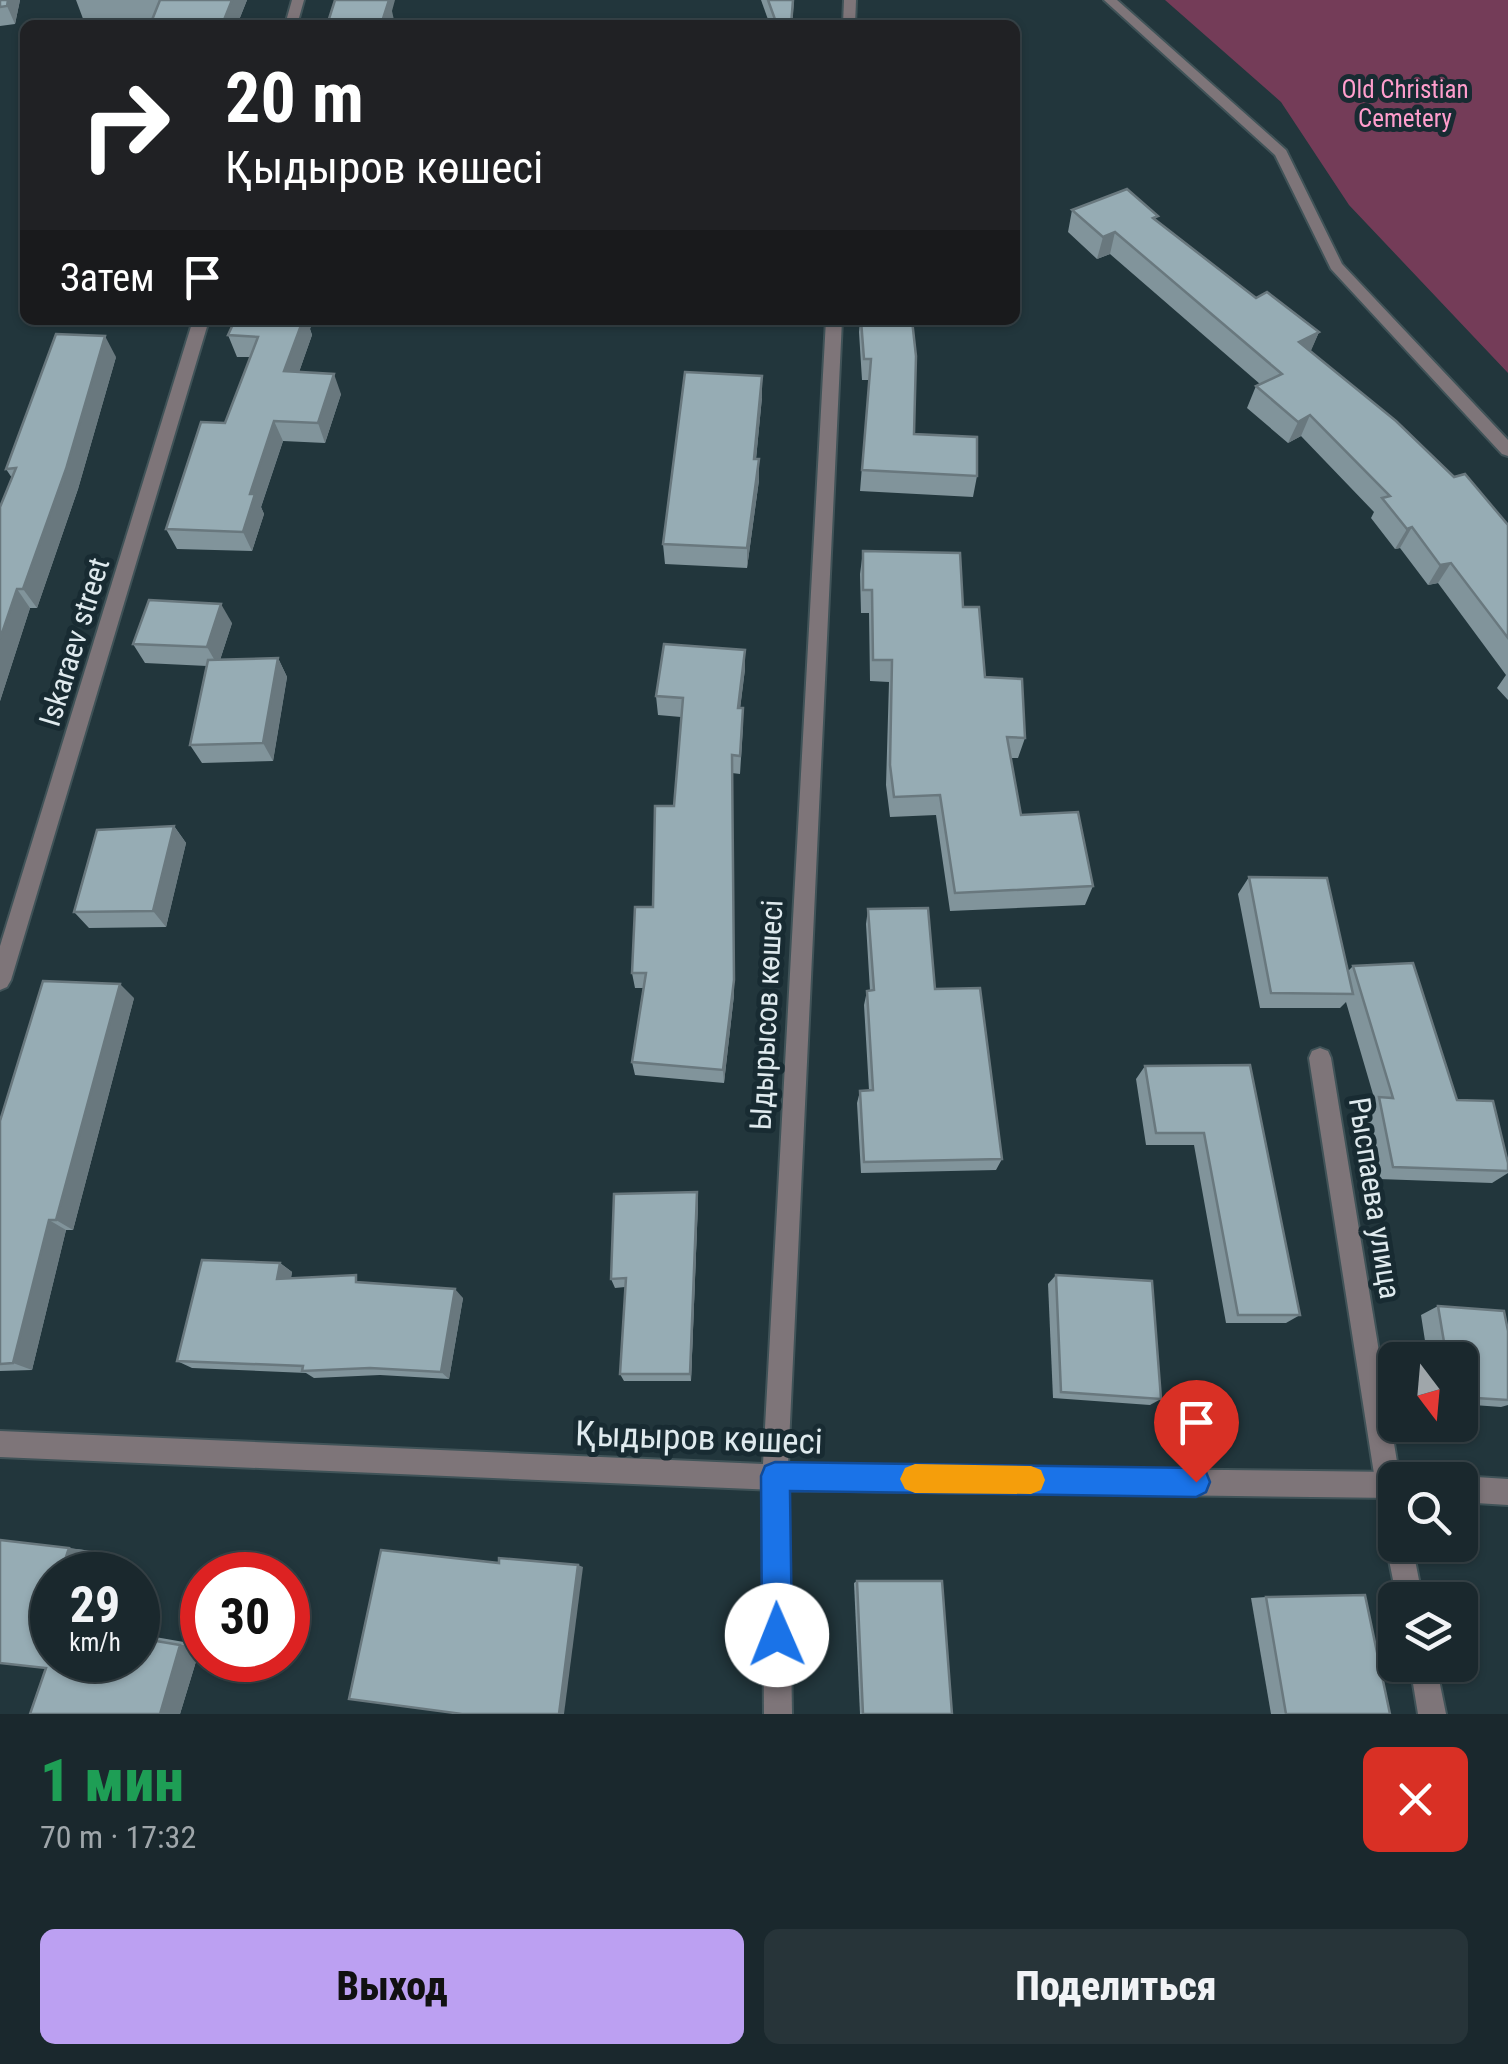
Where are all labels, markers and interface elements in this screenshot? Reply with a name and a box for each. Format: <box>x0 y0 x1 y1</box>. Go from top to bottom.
text: 20 m <box>225 57 364 139</box>
icon: right <box>60 60 190 190</box>
park label: Old Christian Cemetery <box>1341 75 1469 133</box>
text: Қыдыров көшесі <box>225 141 543 194</box>
icon: arrive <box>175 250 230 305</box>
text: Затем <box>60 256 155 300</box>
street label: Iskaraev street <box>32 554 116 730</box>
street label: Ыдырысов көшесі <box>742 899 790 1131</box>
street label: Рыспаева улица <box>1342 1095 1408 1301</box>
north arrow <box>1378 1342 1478 1442</box>
map controls <box>1378 1342 1478 1682</box>
pin <box>1154 1380 1239 1483</box>
icon: arrive <box>1169 1395 1224 1450</box>
street label: Қыдыров көшесі <box>575 1413 823 1463</box>
button: search <box>1378 1462 1478 1562</box>
speed limit sign: 30 <box>180 1552 310 1682</box>
text: 29 <box>70 1576 120 1634</box>
button: layers <box>1378 1582 1478 1682</box>
position arrow <box>725 1583 829 1687</box>
text: km/h <box>69 1628 121 1657</box>
text: 1 мин <box>40 1745 184 1816</box>
button: close <box>1363 1747 1468 1852</box>
text: 70 m · 17:32 <box>40 1818 196 1856</box>
button: Выход <box>40 1929 744 2044</box>
button: Поделиться <box>764 1929 1468 2044</box>

